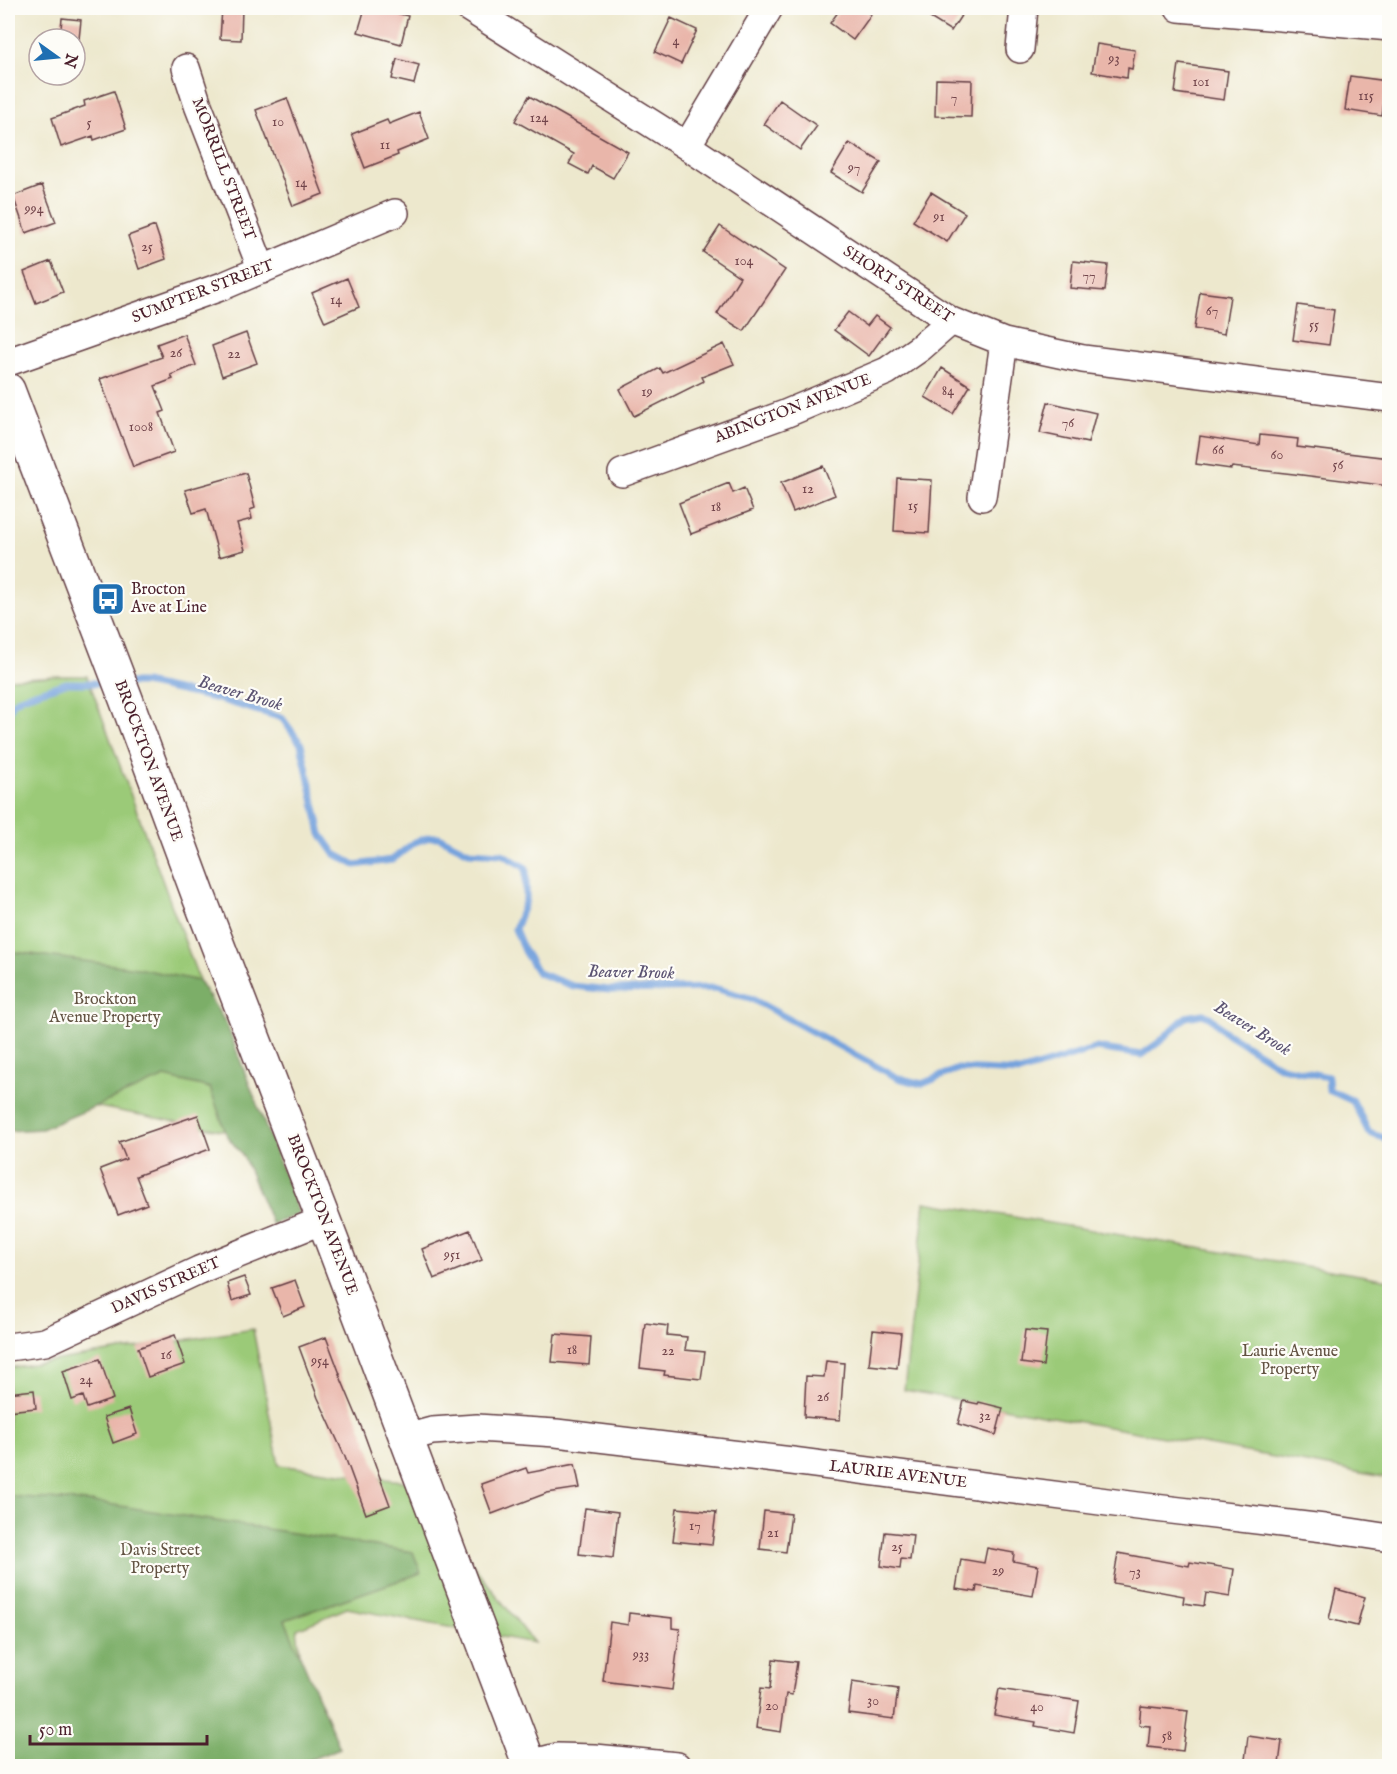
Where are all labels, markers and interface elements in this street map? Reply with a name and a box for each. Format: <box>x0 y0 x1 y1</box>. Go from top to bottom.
north arrow <box>27 27 87 87</box>
house number: 4 <box>673 32 680 50</box>
text: N <box>58 50 81 70</box>
house number: 93 <box>1107 50 1120 68</box>
house number: 101 <box>1192 73 1210 91</box>
house number: 115 <box>1358 87 1374 105</box>
house number: 7 <box>951 89 957 107</box>
street label: MORRILL STREET <box>187 95 260 243</box>
house number: 124 <box>530 109 548 127</box>
house number: 10 <box>272 113 284 131</box>
house number: 5 <box>86 114 92 132</box>
house number: 11 <box>380 136 390 154</box>
house number: 97 <box>847 159 860 177</box>
house number: 14 <box>295 174 307 192</box>
house number: 994 <box>24 200 44 218</box>
house number: 91 <box>932 208 945 226</box>
house number: 25 <box>141 238 153 256</box>
street label: SHORT STREET <box>839 242 957 328</box>
house number: 104 <box>735 252 754 270</box>
street label: SUMPTER STREET <box>129 256 277 328</box>
house number: 77 <box>1082 267 1096 285</box>
house number: 14 <box>330 291 342 309</box>
house number: 67 <box>1206 302 1218 320</box>
house number: 55 <box>1309 316 1319 334</box>
house number: 26 <box>170 344 183 362</box>
house number: 22 <box>227 345 241 363</box>
street label: ABINGTON AVENUE <box>711 370 874 449</box>
house number: 84 <box>942 382 954 400</box>
house number: 19 <box>641 383 653 401</box>
house number: 76 <box>1062 414 1075 432</box>
house number: 1008 <box>129 418 153 436</box>
house number: 66 <box>1212 441 1225 459</box>
house number: 60 <box>1271 446 1284 464</box>
house number: 56 <box>1333 456 1345 474</box>
house number: 12 <box>802 480 814 498</box>
house number: 15 <box>908 497 918 515</box>
house number: 18 <box>711 498 721 516</box>
place label: Brocton Ave at Line <box>130 580 207 618</box>
bus stop icon: Brocton Ave at Line <box>90 581 126 617</box>
water label: Beaver Brook <box>195 671 285 717</box>
street label: BROCKTON AVENUE <box>109 677 187 845</box>
water label: Beaver Brook <box>587 961 675 985</box>
park label: Brockton Avenue Property <box>48 990 161 1028</box>
water label: Beaver Brook <box>1209 996 1295 1062</box>
street label: BROCKTON AVENUE <box>282 1132 362 1298</box>
house number: 951 <box>443 1246 460 1264</box>
street label: DAVIS STREET <box>108 1253 224 1319</box>
house number: 18 <box>567 1341 577 1359</box>
house number: 22 <box>661 1342 675 1360</box>
park label: Laurie Avenue Property <box>1242 1342 1338 1380</box>
house number: 16 <box>160 1346 173 1364</box>
house number: 954 <box>310 1352 329 1370</box>
house number: 24 <box>79 1371 93 1389</box>
house number: 26 <box>817 1388 830 1406</box>
house number: 32 <box>979 1407 991 1425</box>
street label: LAURIE AVENUE <box>828 1457 968 1493</box>
house number: 17 <box>689 1517 701 1535</box>
house number: 21 <box>767 1524 779 1542</box>
house number: 25 <box>891 1538 903 1556</box>
park label: Davis Street Property <box>120 1541 200 1579</box>
house number: 29 <box>992 1562 1004 1580</box>
house number: 73 <box>1129 1563 1141 1581</box>
house number: 933 <box>632 1646 649 1664</box>
house number: 30 <box>867 1692 879 1710</box>
house number: 20 <box>765 1697 779 1715</box>
house number: 40 <box>1030 1698 1044 1716</box>
scale bar <box>30 1708 207 1746</box>
text: 50 m <box>39 1719 72 1742</box>
house number: 58 <box>1162 1727 1172 1745</box>

